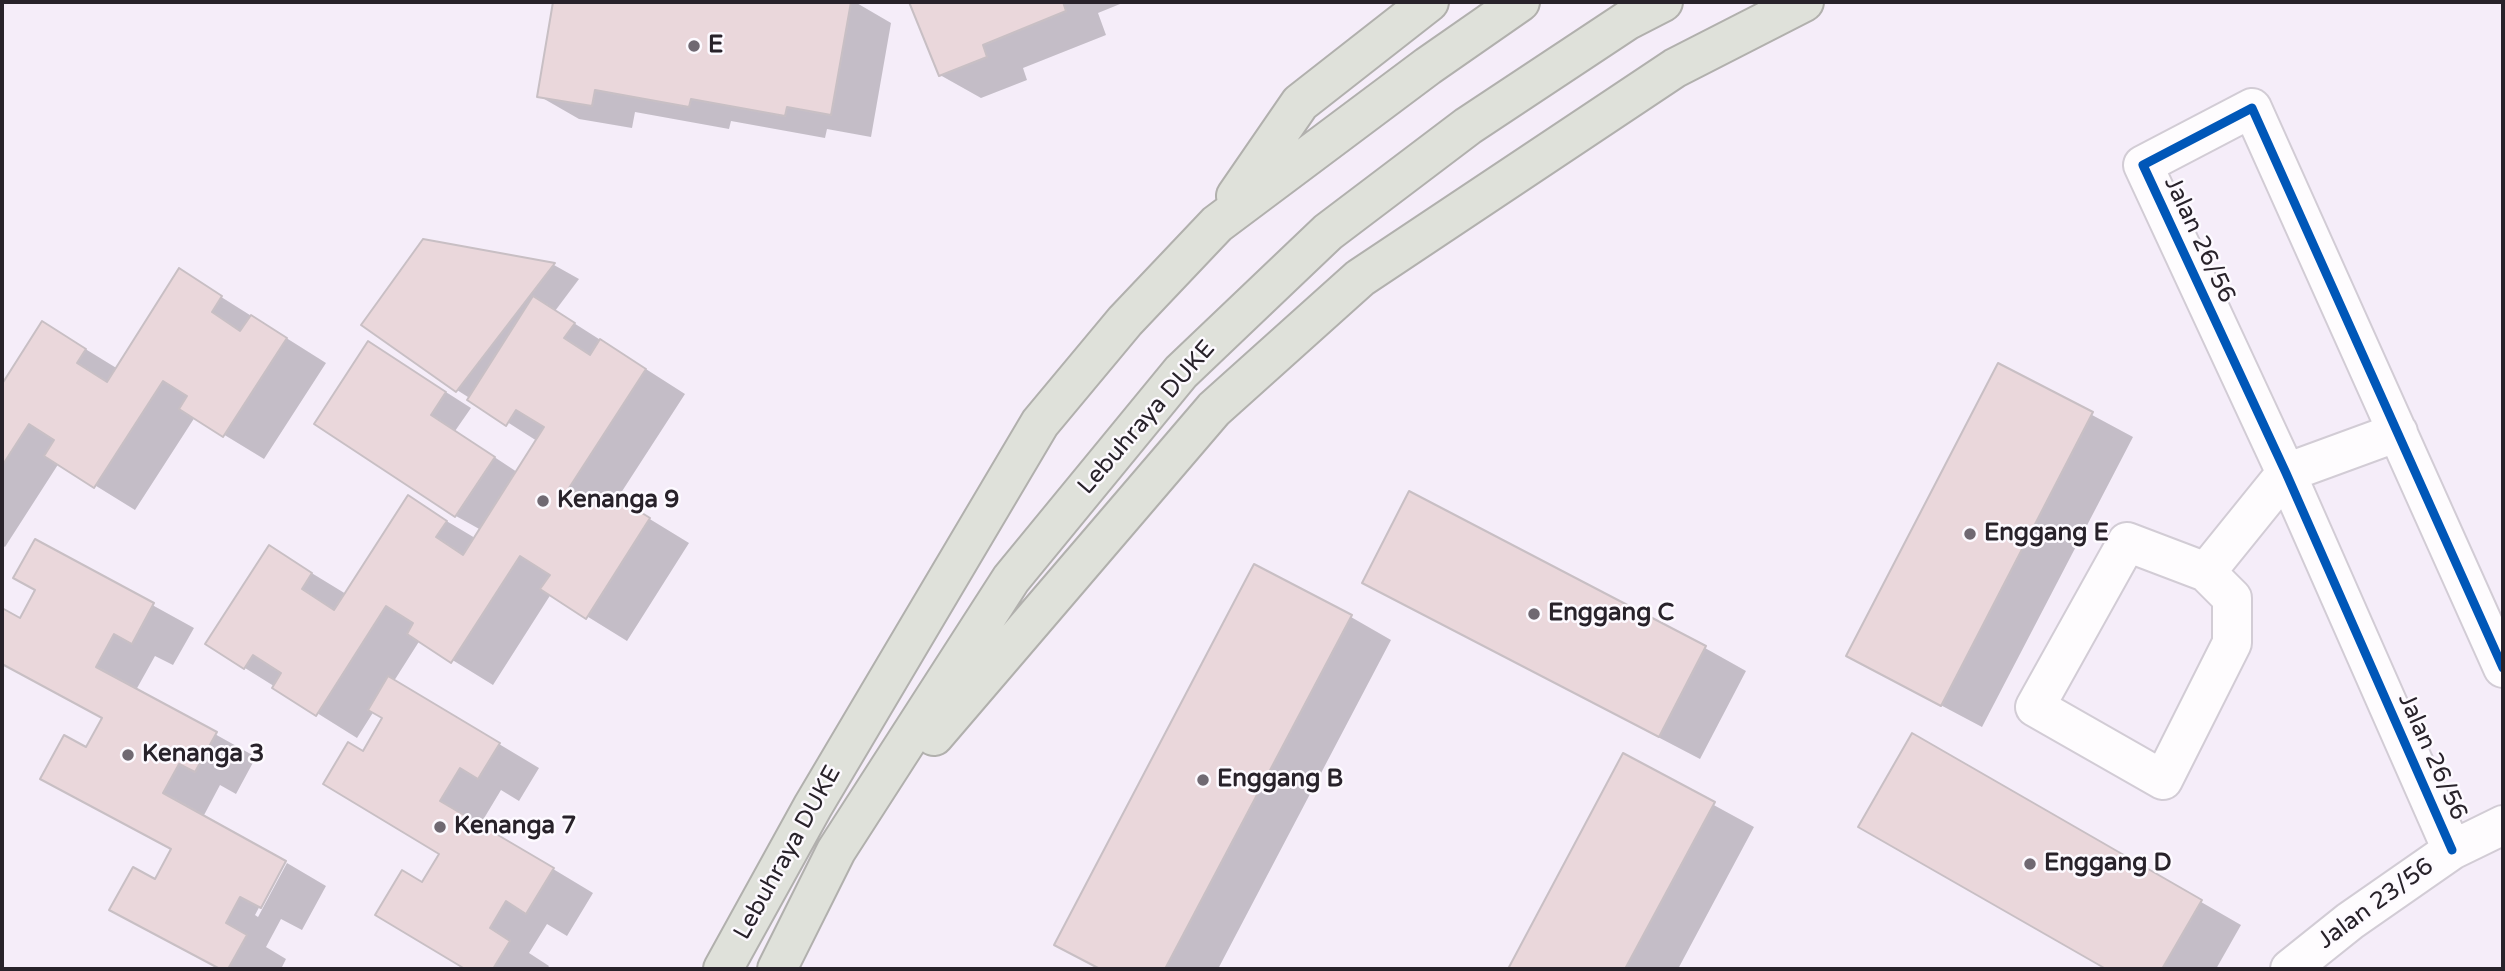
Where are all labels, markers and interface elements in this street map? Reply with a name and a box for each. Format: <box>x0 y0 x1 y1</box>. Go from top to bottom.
place label: E <box>708 32 723 60</box>
marker: E <box>686 38 702 54</box>
street label: Jalan 26/56 <box>2157 172 2241 308</box>
street label: Lebuhraya DUKE <box>1072 335 1222 501</box>
place label: Kenanga 9 <box>557 487 679 515</box>
marker: Kenanga 9 <box>535 493 551 509</box>
place label: Enggang E <box>1984 520 2109 548</box>
marker: Enggang E <box>1962 526 1978 542</box>
place label: Enggang C <box>1548 600 1674 628</box>
marker: Enggang C <box>1526 606 1542 622</box>
street label: Jalan 26/56 <box>2391 689 2473 825</box>
place label: Kenanga 3 <box>142 741 264 769</box>
marker: Kenanga 3 <box>120 747 136 763</box>
street label: Lebuhraya DUKE <box>728 761 848 945</box>
place label: Enggang B <box>1217 766 1343 794</box>
marker: Enggang B <box>1195 772 1211 788</box>
place label: Kenanga 7 <box>454 813 576 841</box>
marker: Kenanga 7 <box>432 819 448 835</box>
place label: Enggang D <box>2044 850 2172 878</box>
street label: Jalan 23/56 <box>2313 852 2439 956</box>
marker: Enggang D <box>2022 856 2038 872</box>

